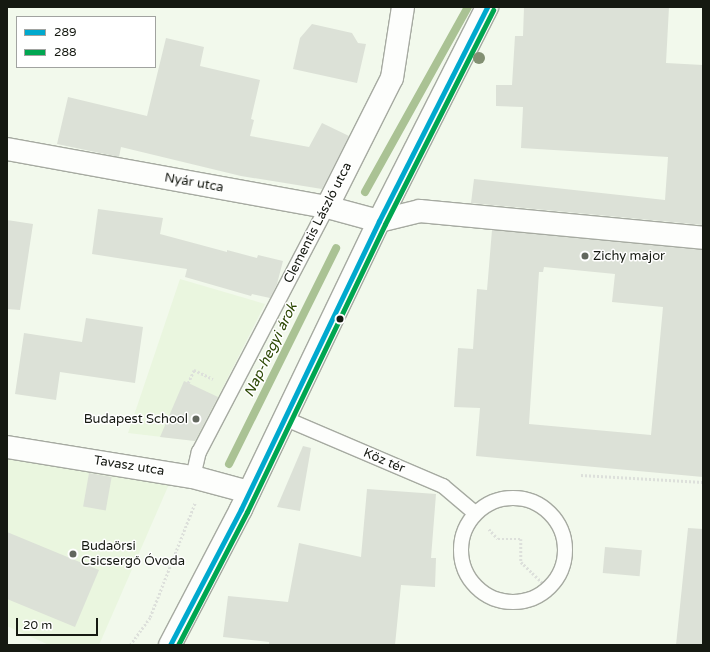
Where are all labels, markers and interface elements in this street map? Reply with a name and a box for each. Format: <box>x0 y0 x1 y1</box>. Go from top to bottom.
legend <box>16 16 156 68</box>
text: 289 <box>54 25 77 39</box>
text: 288 <box>54 45 77 59</box>
street label: Clementis László utca <box>281 160 355 286</box>
street label: Nyár utca <box>163 170 225 196</box>
place label: Zichy major <box>593 248 665 264</box>
marker: Zichy major <box>580 251 590 261</box>
water label: Nap-hegyi árok <box>241 300 301 400</box>
unlabelled marker <box>335 314 345 324</box>
place label: Budapest School <box>84 411 188 427</box>
marker: Budapest School <box>191 414 201 424</box>
street label: Köz tér <box>361 445 407 477</box>
street label: Tavasz utca <box>93 453 165 479</box>
place label: Budaörsi Csicsergő Óvoda <box>81 539 185 570</box>
marker: Budaörsi Csicsergő Óvoda <box>68 549 78 559</box>
scale bar <box>18 610 100 636</box>
text: 20 m <box>23 618 52 632</box>

